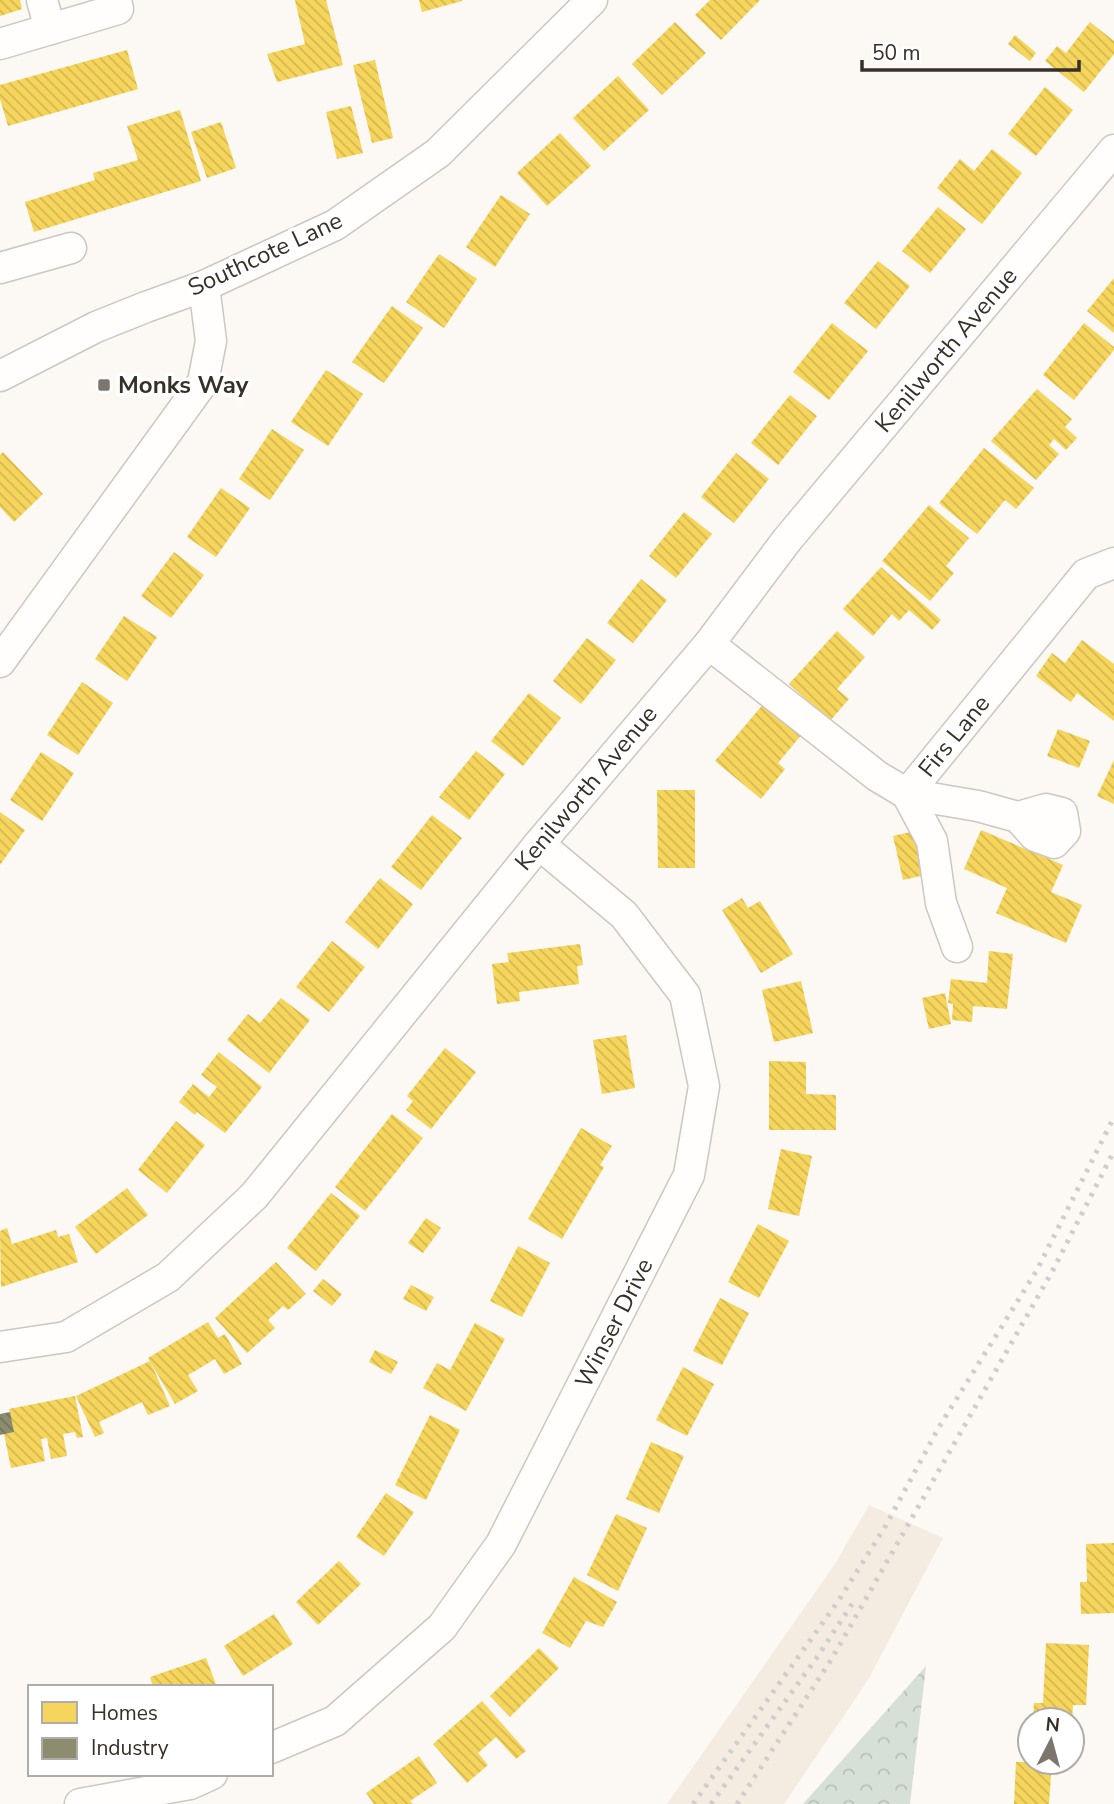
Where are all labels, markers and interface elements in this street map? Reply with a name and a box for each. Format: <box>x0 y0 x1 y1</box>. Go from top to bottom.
scale bar <box>862 28 1079 72</box>
text: 50 m <box>872 39 921 67</box>
street label: Southcote Lane <box>183 204 347 304</box>
street label: Kenilworth Avenue <box>868 261 1024 439</box>
place label: Monks Way <box>118 369 249 401</box>
marker: Monks Way <box>96 377 112 393</box>
street label: Firs Lane <box>911 688 997 784</box>
street label: Kenilworth Avenue <box>508 699 664 877</box>
street label: Winser Drive <box>568 1253 660 1393</box>
legend <box>28 1685 273 1776</box>
text: Homes <box>91 1699 158 1727</box>
north arrow <box>1016 1706 1086 1776</box>
text: N <box>1044 1711 1061 1739</box>
text: Industry <box>91 1734 169 1762</box>

